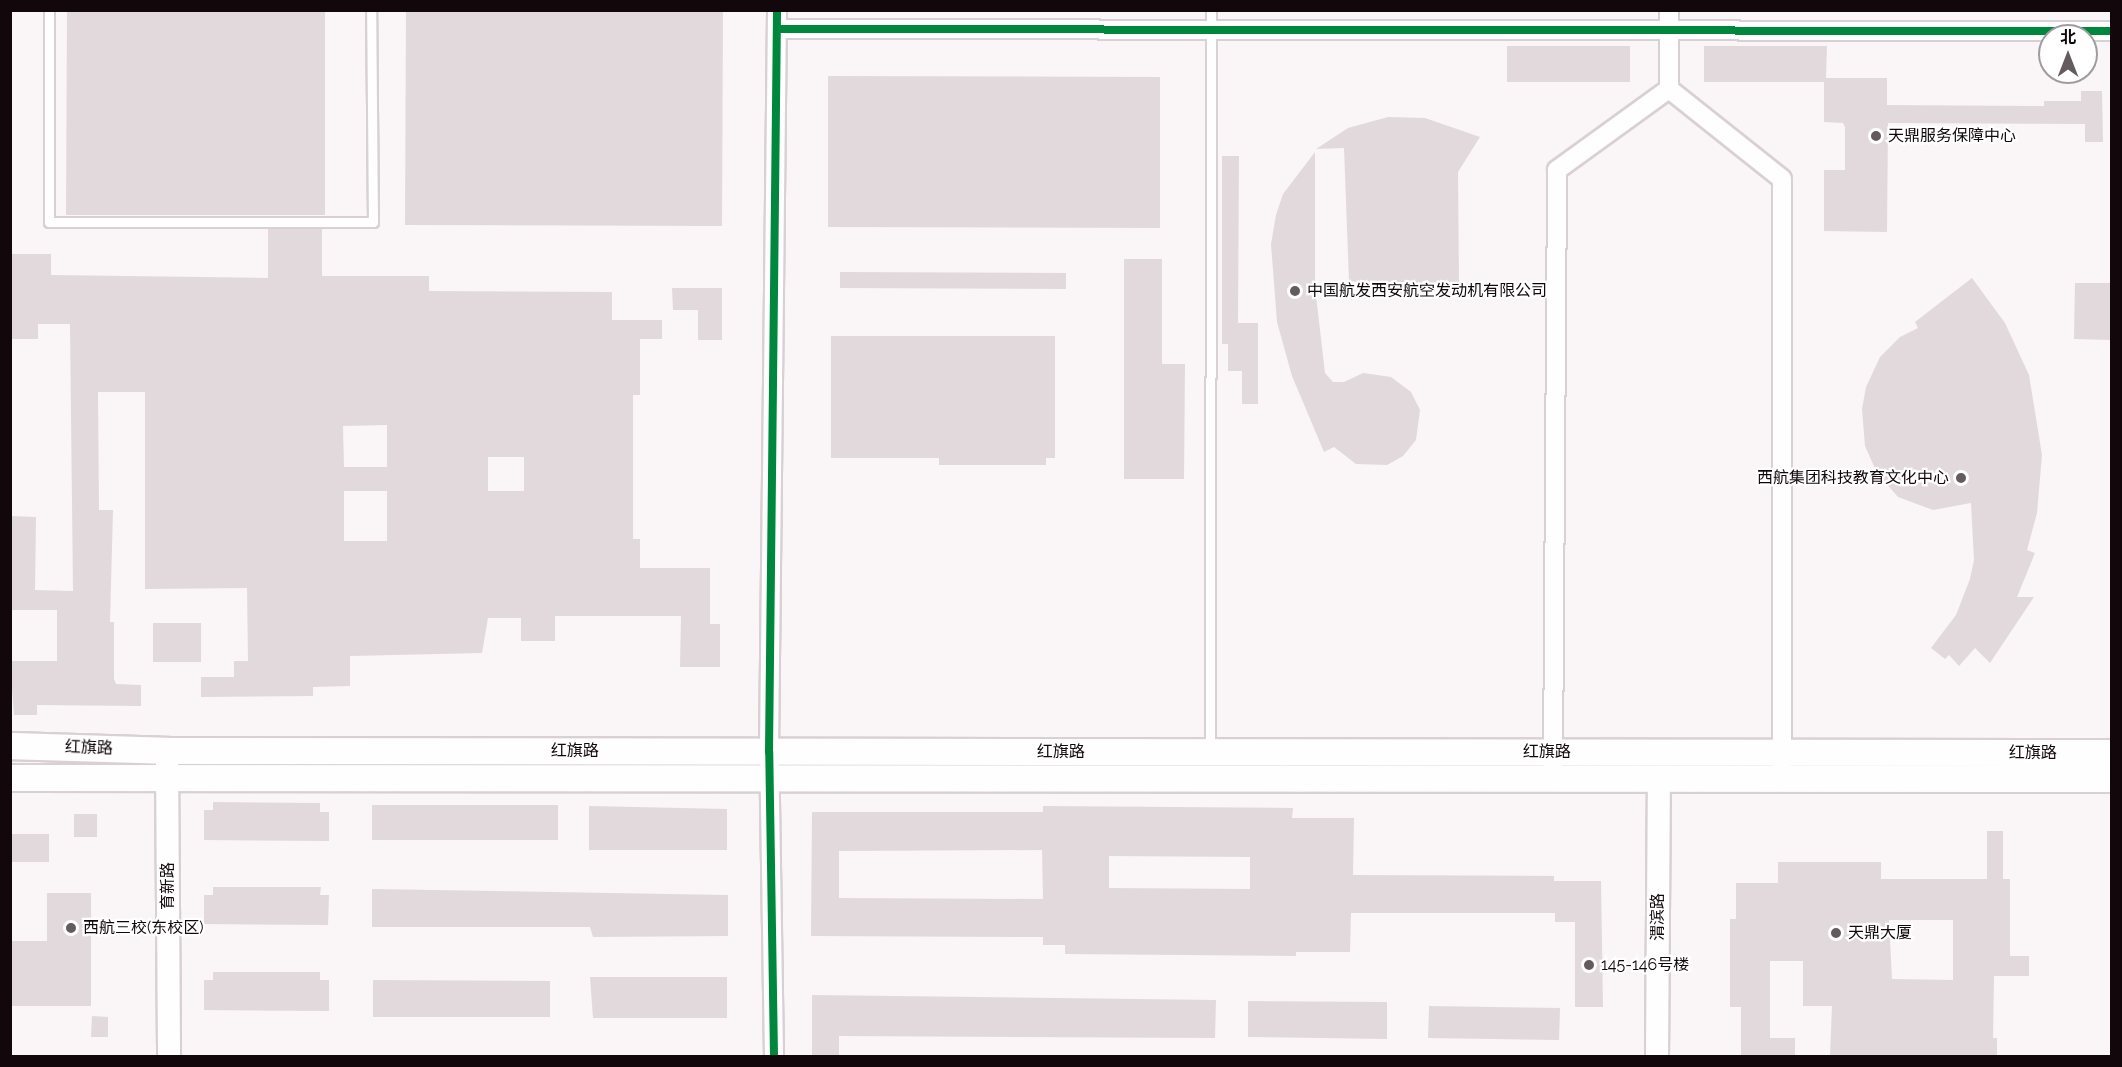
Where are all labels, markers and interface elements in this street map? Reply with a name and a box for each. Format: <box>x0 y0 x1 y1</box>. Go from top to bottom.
north arrow <box>2038 24 2098 84</box>
text: 北 <box>2060 28 2076 47</box>
place label: 天鼎服务保障中心 <box>1888 126 2016 146</box>
marker: 天鼎服务保障中心 <box>1869 129 1883 143</box>
place label: 中国航发西安航空发动机有限公司 <box>1307 281 1547 301</box>
marker: 中国航发西安航空发动机有限公司 <box>1288 284 1302 298</box>
place label: 西航集团科技教育文化中心 <box>1757 468 1949 488</box>
marker: 西航集团科技教育文化中心 <box>1954 471 1968 485</box>
street label: 红旗路 <box>65 738 113 758</box>
street label: 红旗路 <box>551 741 599 761</box>
street label: 红旗路 <box>1037 742 1085 762</box>
street label: 红旗路 <box>1523 742 1571 762</box>
street label: 红旗路 <box>2009 743 2057 763</box>
street label: 育新路 <box>158 862 178 910</box>
street label: 渭滨路 <box>1648 893 1668 941</box>
place label: 西航三校(东校区) <box>83 918 204 938</box>
marker: 西航三校(东校区) <box>64 921 78 935</box>
place label: 天鼎大厦 <box>1848 923 1912 943</box>
marker: 天鼎大厦 <box>1829 926 1843 940</box>
place label: 145-146号楼 <box>1601 955 1689 975</box>
marker: 145-146号楼 <box>1582 958 1596 972</box>

